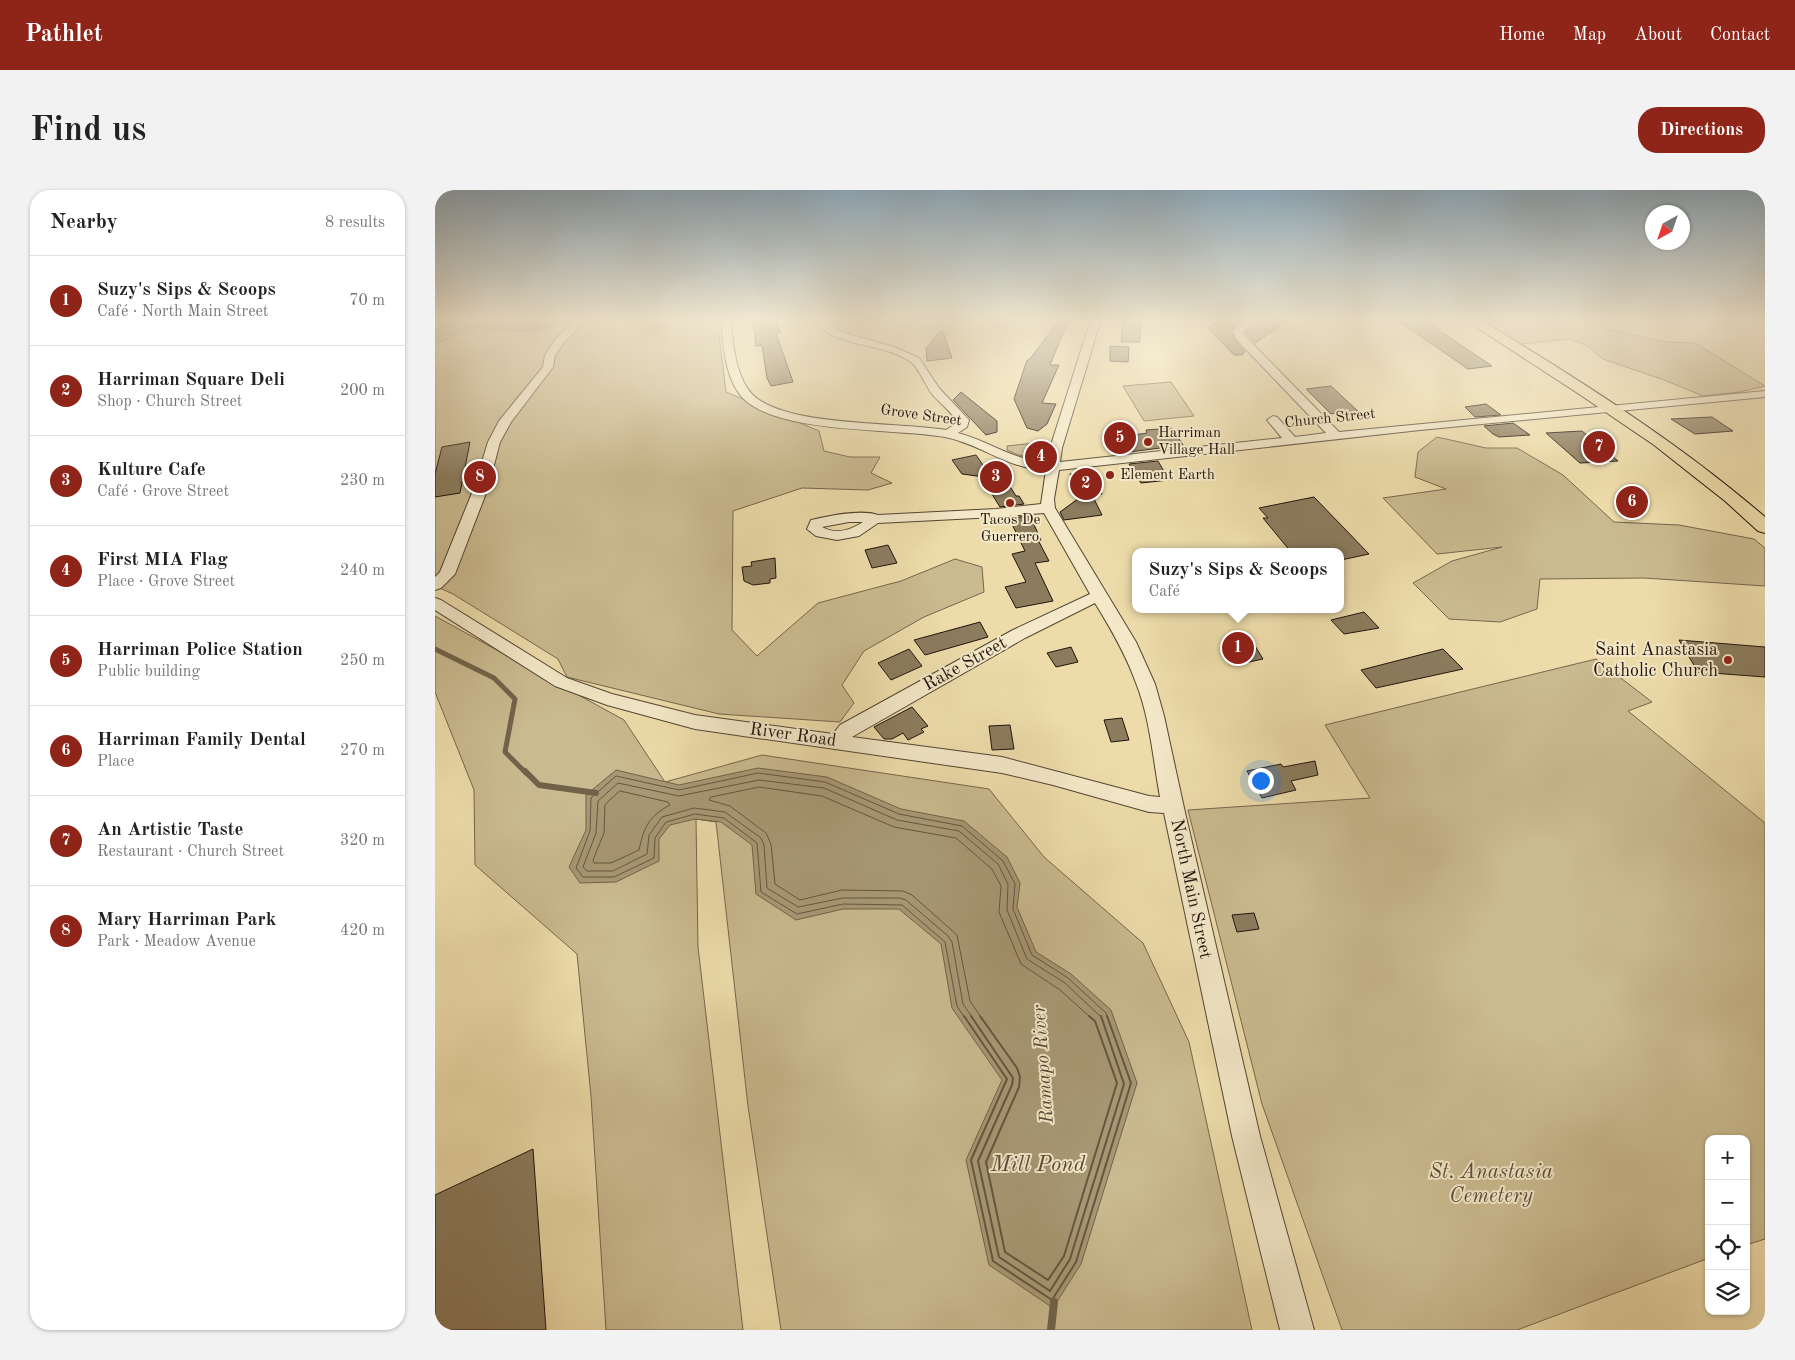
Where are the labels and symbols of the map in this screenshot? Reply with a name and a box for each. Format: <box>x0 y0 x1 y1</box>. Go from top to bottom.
north arrow <box>1645 205 1690 250</box>
street label: Grove Street <box>879 403 963 429</box>
street label: Church Street <box>1284 407 1376 431</box>
pin: 5 <box>1104 419 1136 457</box>
place label: Harriman Village Hall <box>1158 426 1235 458</box>
pin: 7 <box>1583 428 1615 466</box>
marker: Harriman Village Hall <box>1142 436 1154 448</box>
pin: 4 <box>1025 438 1057 476</box>
pin: 8 <box>464 458 496 496</box>
pin: 3 <box>980 458 1012 496</box>
pin: 2 <box>1070 465 1102 503</box>
place label: Element Earth <box>1120 468 1215 483</box>
marker: Element Earth <box>1104 469 1116 481</box>
pin: 6 <box>1616 483 1648 521</box>
marker: Tacos De Guerrero <box>1004 497 1016 509</box>
place label: Tacos De Guerrero <box>980 513 1040 545</box>
pin: 1 <box>1222 629 1254 667</box>
street label: Rake Street <box>920 634 1010 694</box>
place label: Saint Anastasia Catholic Church <box>1593 641 1718 680</box>
marker: Saint Anastasia Catholic Church <box>1722 654 1734 666</box>
street label: River Road <box>749 720 837 750</box>
your location <box>1248 768 1274 794</box>
street label: North Main Street <box>1167 817 1215 961</box>
water label: Ramapo River <box>1030 1003 1058 1125</box>
water label: Mill Pond <box>990 1154 1086 1176</box>
park label: St. Anastasia Cemetery <box>1429 1162 1553 1207</box>

